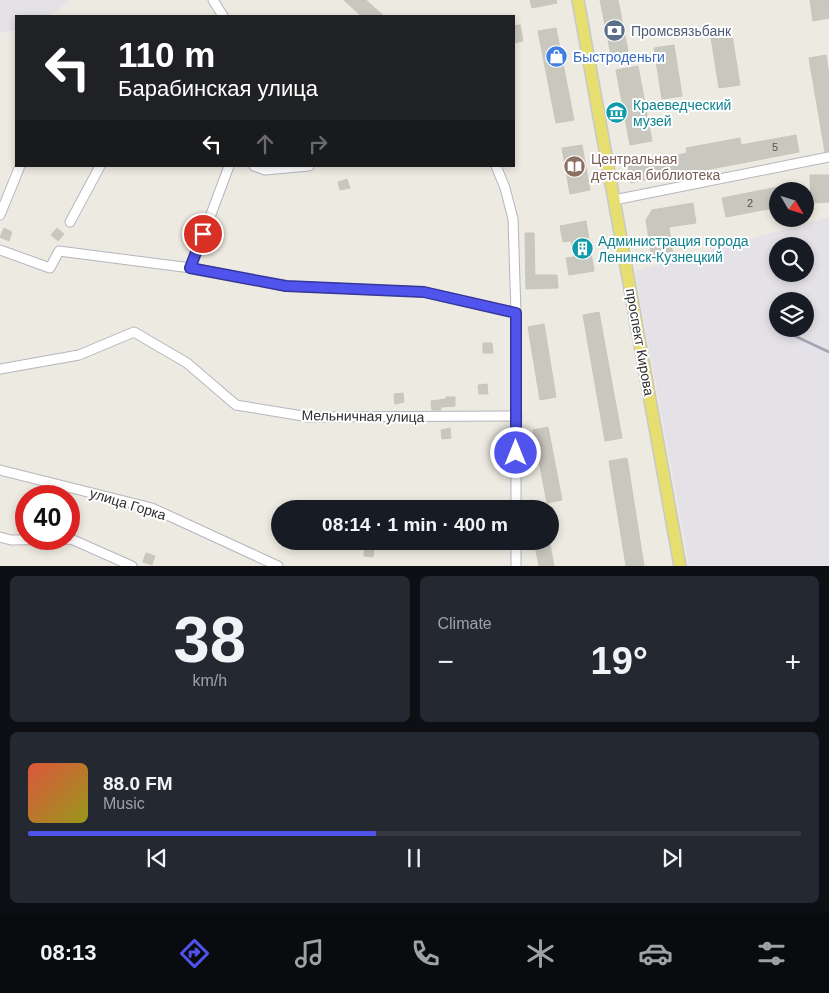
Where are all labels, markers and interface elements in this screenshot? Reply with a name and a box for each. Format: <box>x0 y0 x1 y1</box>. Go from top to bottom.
bank icon: Промсвязьбанк <box>603 19 627 43</box>
place label: Промсвязьбанк <box>631 23 732 39</box>
icon: left <box>35 35 100 100</box>
text: 110 m <box>118 35 215 74</box>
shop icon: Быстроденьги <box>545 45 569 69</box>
place label: Быстроденьги <box>573 49 665 65</box>
text: Барабинская улица <box>118 76 318 101</box>
place label: Краеведческий музей <box>633 97 731 129</box>
museum icon: Краеведческий музей <box>605 101 629 125</box>
icon: left <box>198 130 226 158</box>
icon: ahead <box>251 130 279 158</box>
icon: right <box>304 130 332 158</box>
house number: 5 <box>772 141 778 153</box>
place label: Центральная детская библиотека <box>591 151 721 183</box>
library icon: Центральная детская библиотека <box>563 155 587 179</box>
north arrow <box>769 182 814 228</box>
map controls <box>769 182 814 337</box>
house number: 2 <box>747 197 753 209</box>
pin <box>182 213 224 255</box>
icon: arrive <box>189 220 217 248</box>
place label: Администрация города Ленинск-Кузнецкий <box>598 233 749 265</box>
building icon: Администрация города Ленинск-Кузнецкий <box>570 237 594 261</box>
button: search <box>769 237 814 282</box>
street label: проспект Кирова <box>623 287 657 397</box>
button: layers <box>769 292 814 337</box>
street label: Мельничная улица <box>301 407 425 425</box>
position arrow <box>489 426 541 478</box>
speed limit sign: 40 <box>15 485 80 550</box>
street label: улица Горка <box>88 485 168 523</box>
text: 08:14 · 1 min · 400 m <box>322 514 508 535</box>
text: 38 <box>174 603 246 676</box>
text: Climate <box>438 615 492 632</box>
text: 19° <box>591 640 648 682</box>
text: − <box>438 646 454 677</box>
text: + <box>785 646 801 677</box>
text: km/h <box>192 672 227 689</box>
text: 88.0 FM <box>103 773 173 794</box>
text: Music <box>103 795 145 812</box>
icon: previous <box>143 844 171 872</box>
icon: pause <box>400 844 428 872</box>
icon: next <box>658 844 686 872</box>
icon: directions <box>177 936 212 971</box>
icon: music <box>292 936 327 971</box>
icon: phone <box>408 936 443 971</box>
icon: climate <box>523 936 558 971</box>
icon: car <box>638 936 673 971</box>
icon: filters <box>754 936 789 971</box>
text: 08:13 <box>40 940 96 965</box>

